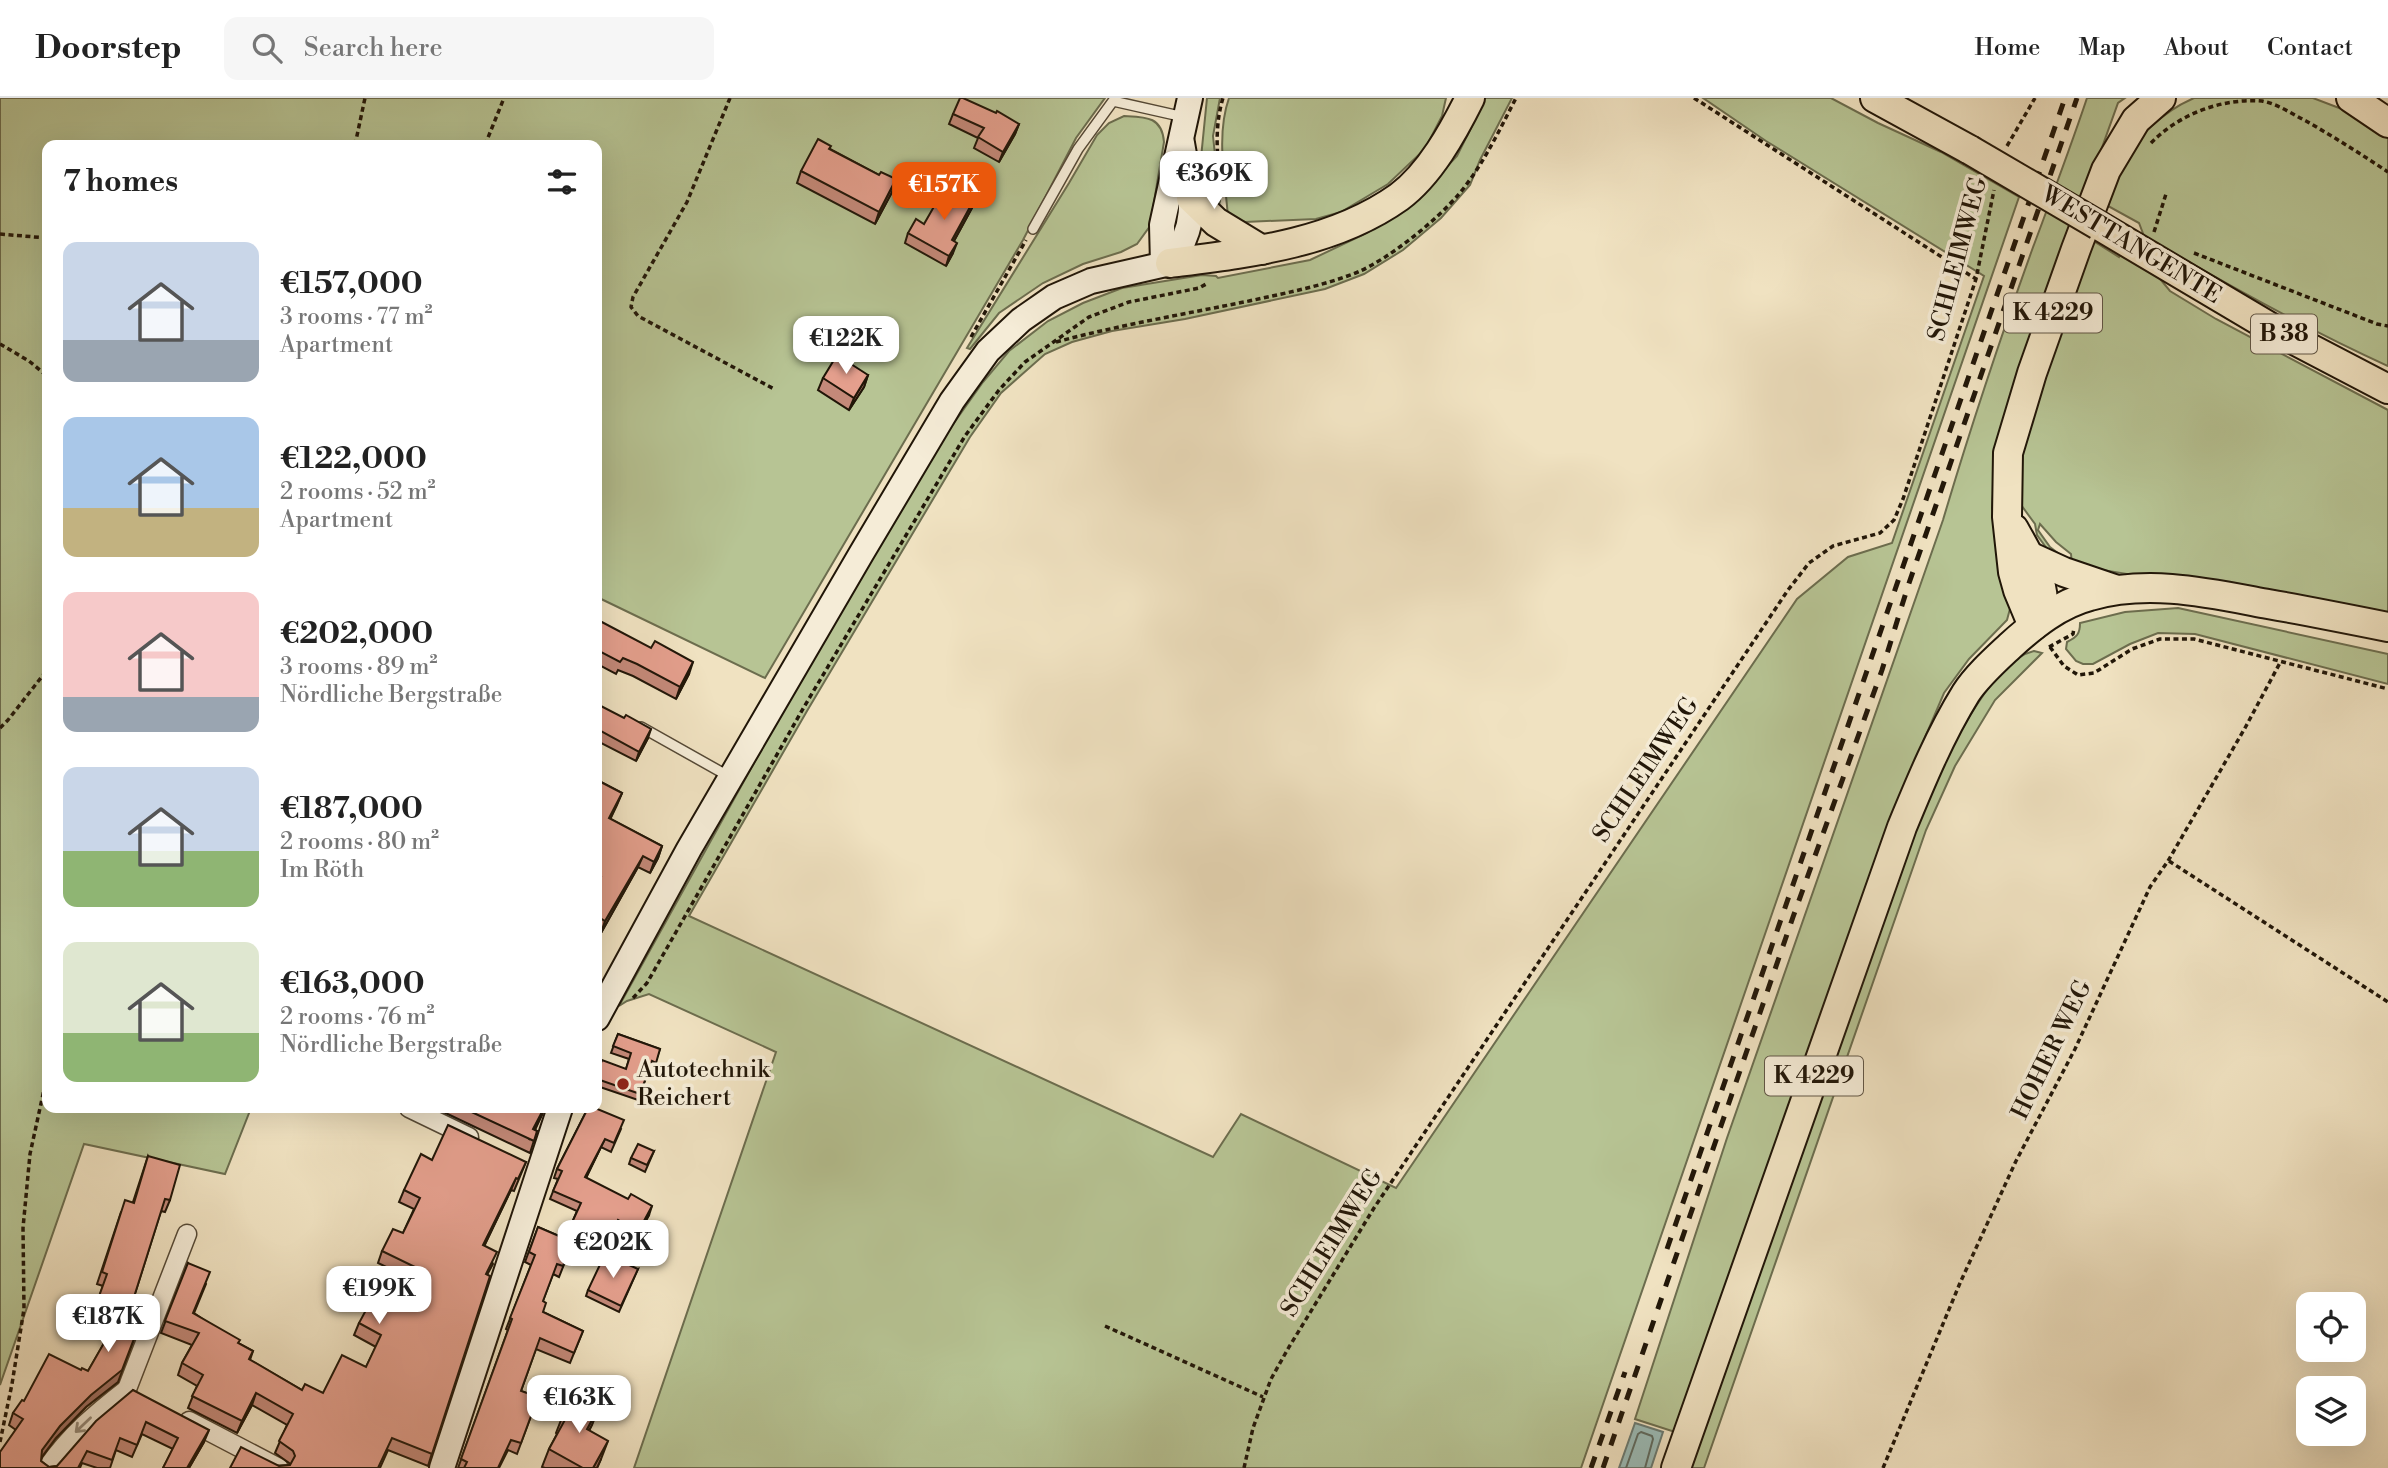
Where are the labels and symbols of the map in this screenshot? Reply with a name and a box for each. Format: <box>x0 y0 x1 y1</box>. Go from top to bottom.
pin: €369K <box>1165 152 1263 211</box>
pin: €157K <box>895 162 993 222</box>
street label: SCHLEIMWEG <box>1922 173 1994 344</box>
street label: WESTTANGENTE <box>2035 179 2227 311</box>
road number: K 4229 <box>2004 294 2102 332</box>
road number: B 38 <box>2251 314 2317 354</box>
pin: €122K <box>797 316 895 376</box>
street label: SCHLEIMWEG <box>1586 691 1706 848</box>
street label: HOHER WEG <box>2005 975 2099 1125</box>
place label: Autotechnik Reichert <box>636 1055 771 1113</box>
road number: K 4229 <box>1765 1057 1863 1096</box>
marker: Autotechnik Reichert <box>615 1076 631 1092</box>
street label: SCHLEIMWEG <box>1275 1163 1390 1322</box>
pin: €202K <box>564 1220 662 1280</box>
pin: €199K <box>330 1266 428 1326</box>
pin: €187K <box>59 1294 157 1354</box>
pin: €163K <box>530 1376 628 1435</box>
one-way arrow <box>75 1416 92 1433</box>

